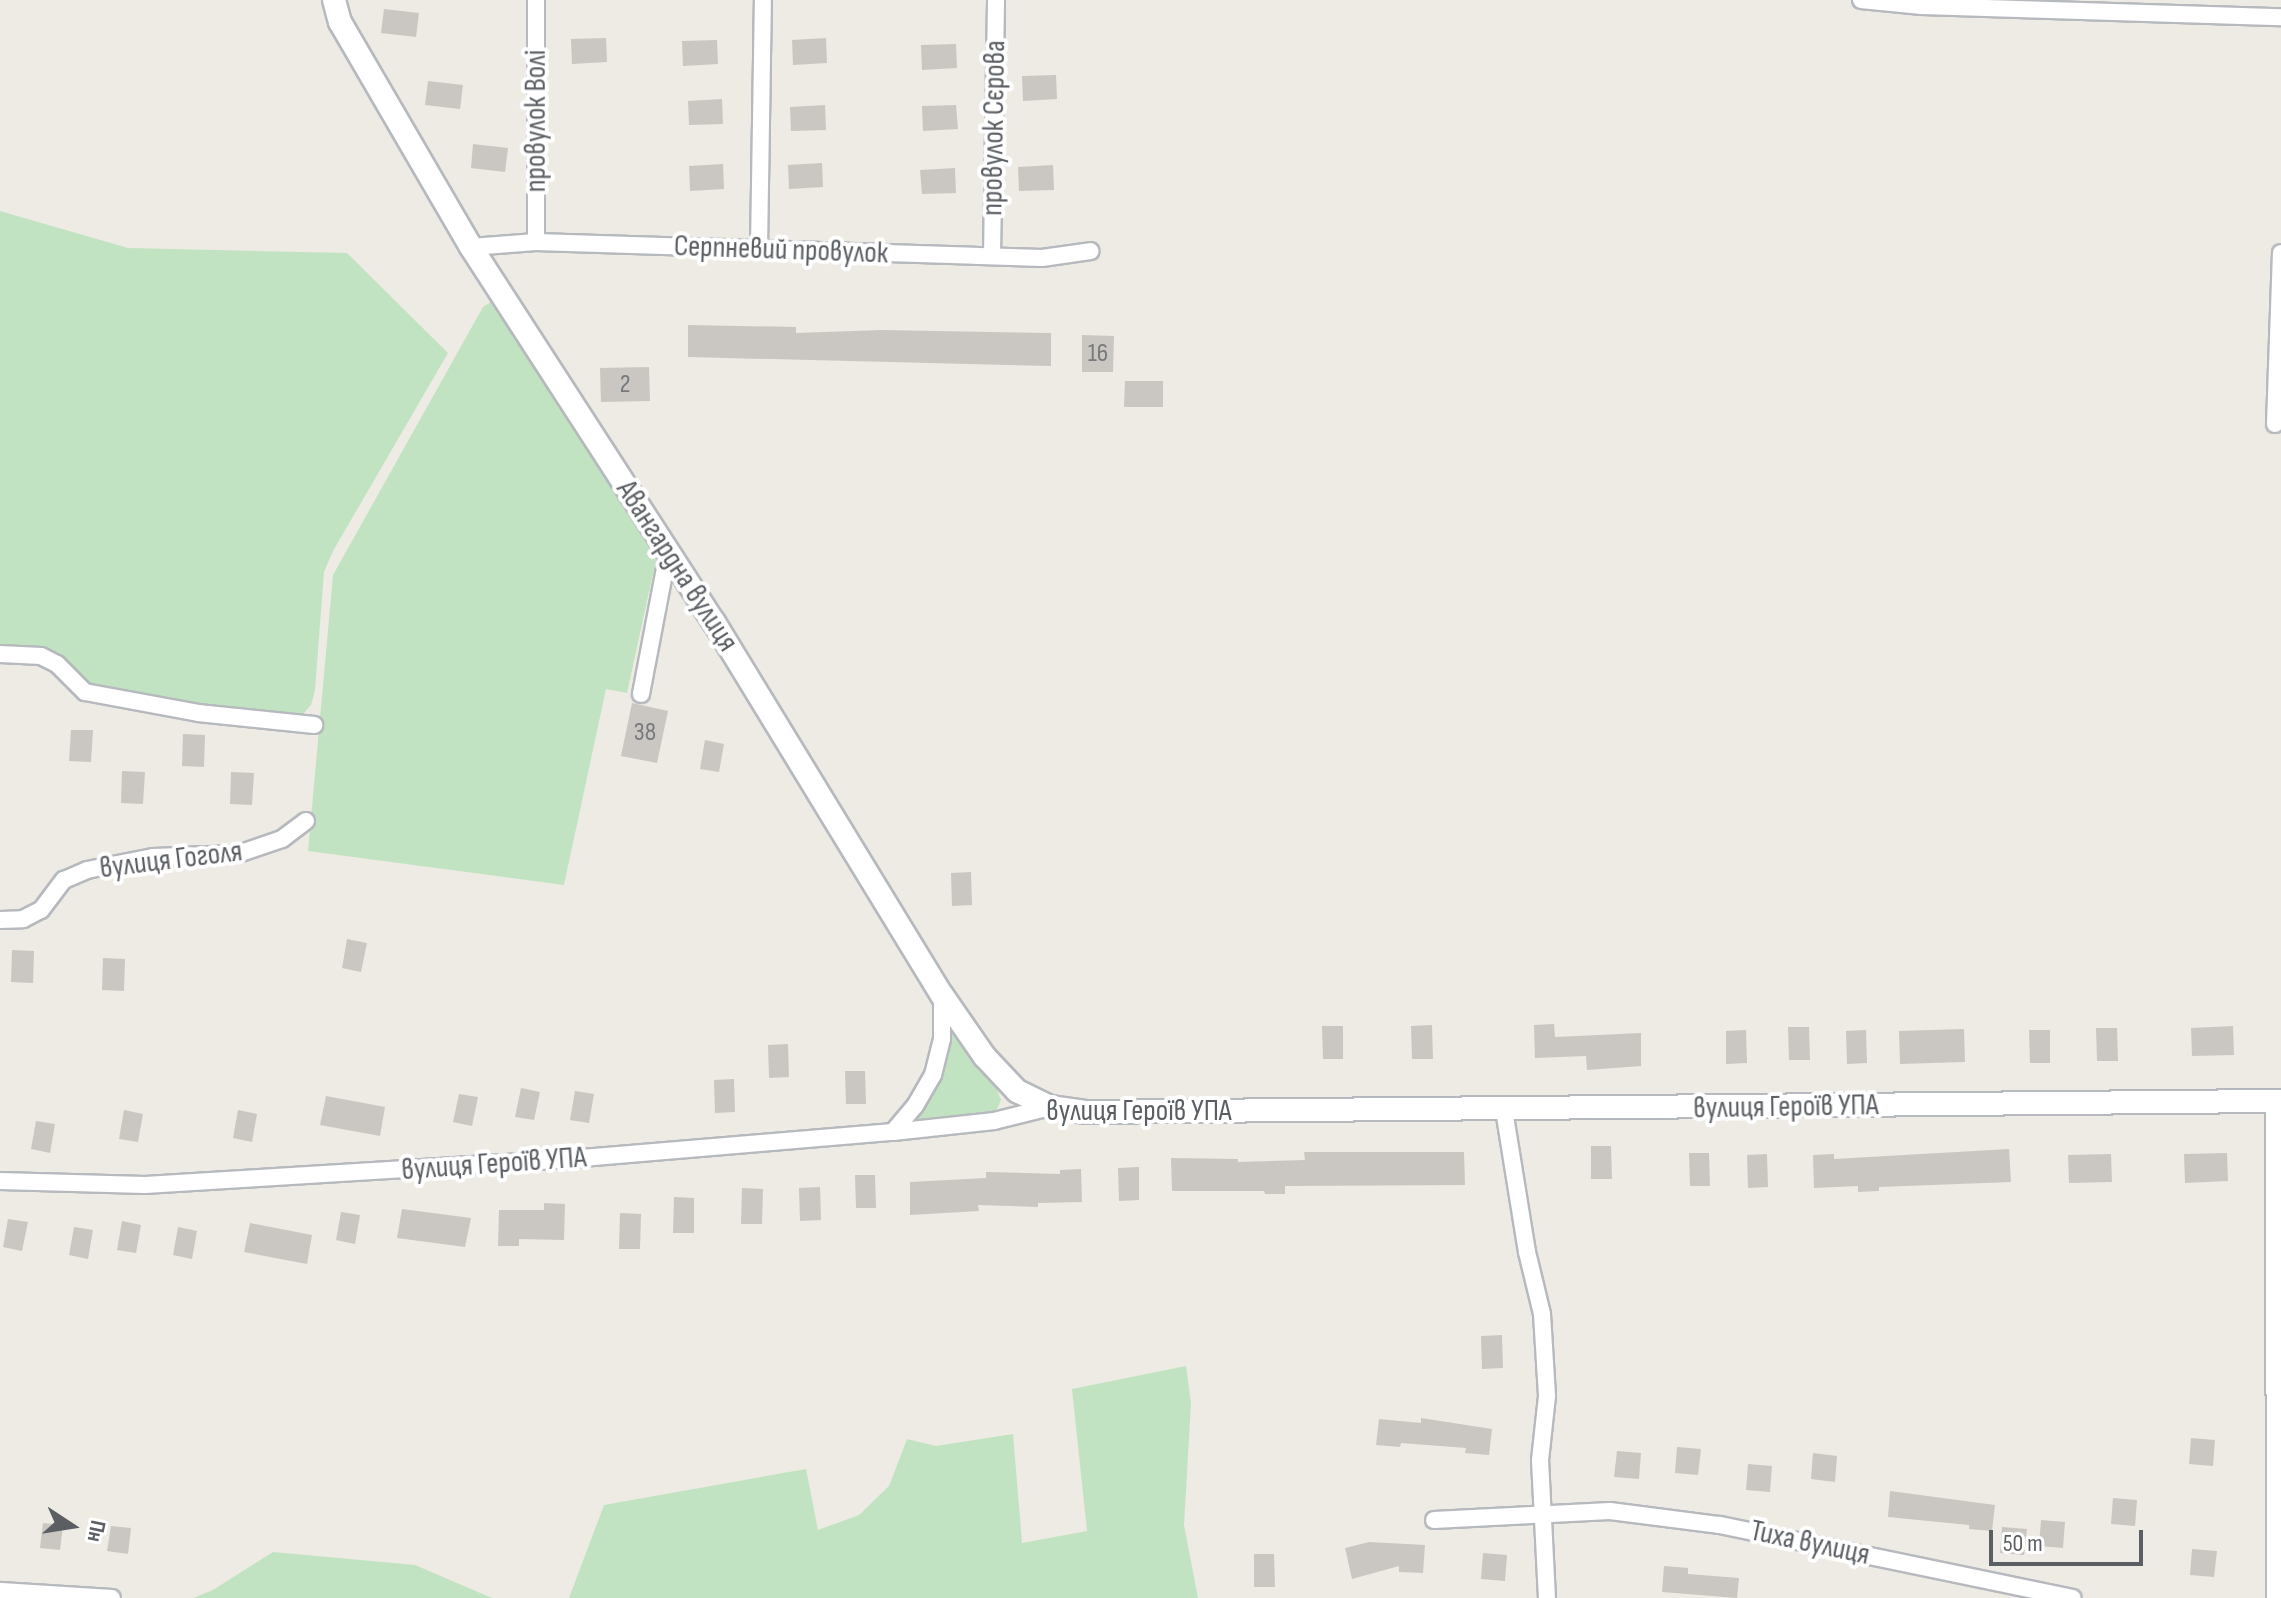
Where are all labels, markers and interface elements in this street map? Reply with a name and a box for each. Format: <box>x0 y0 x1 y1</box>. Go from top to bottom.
street label: провулок Сєрова <box>974 40 1014 216</box>
street label: провулок Волі <box>518 50 554 192</box>
street label: Серпневий провулок <box>673 228 889 272</box>
house number: 16 <box>1088 338 1108 370</box>
house number: 2 <box>620 369 630 401</box>
street label: Авангардна вулиця <box>608 474 746 658</box>
house number: 38 <box>634 717 656 749</box>
street label: вулиця Гоголя <box>98 833 244 887</box>
street label: вулиця Героїв УПА <box>1693 1087 1879 1127</box>
street label: вулиця Героїв УПА <box>1046 1093 1232 1129</box>
street label: вулиця Героїв УПА <box>400 1140 588 1188</box>
north arrow <box>32 1486 112 1566</box>
street label: Тиха вулиця <box>1747 1513 1873 1573</box>
scale bar <box>1993 1514 2147 1564</box>
text: Пн <box>81 1518 111 1544</box>
text: 50 m <box>2003 1529 2043 1558</box>

